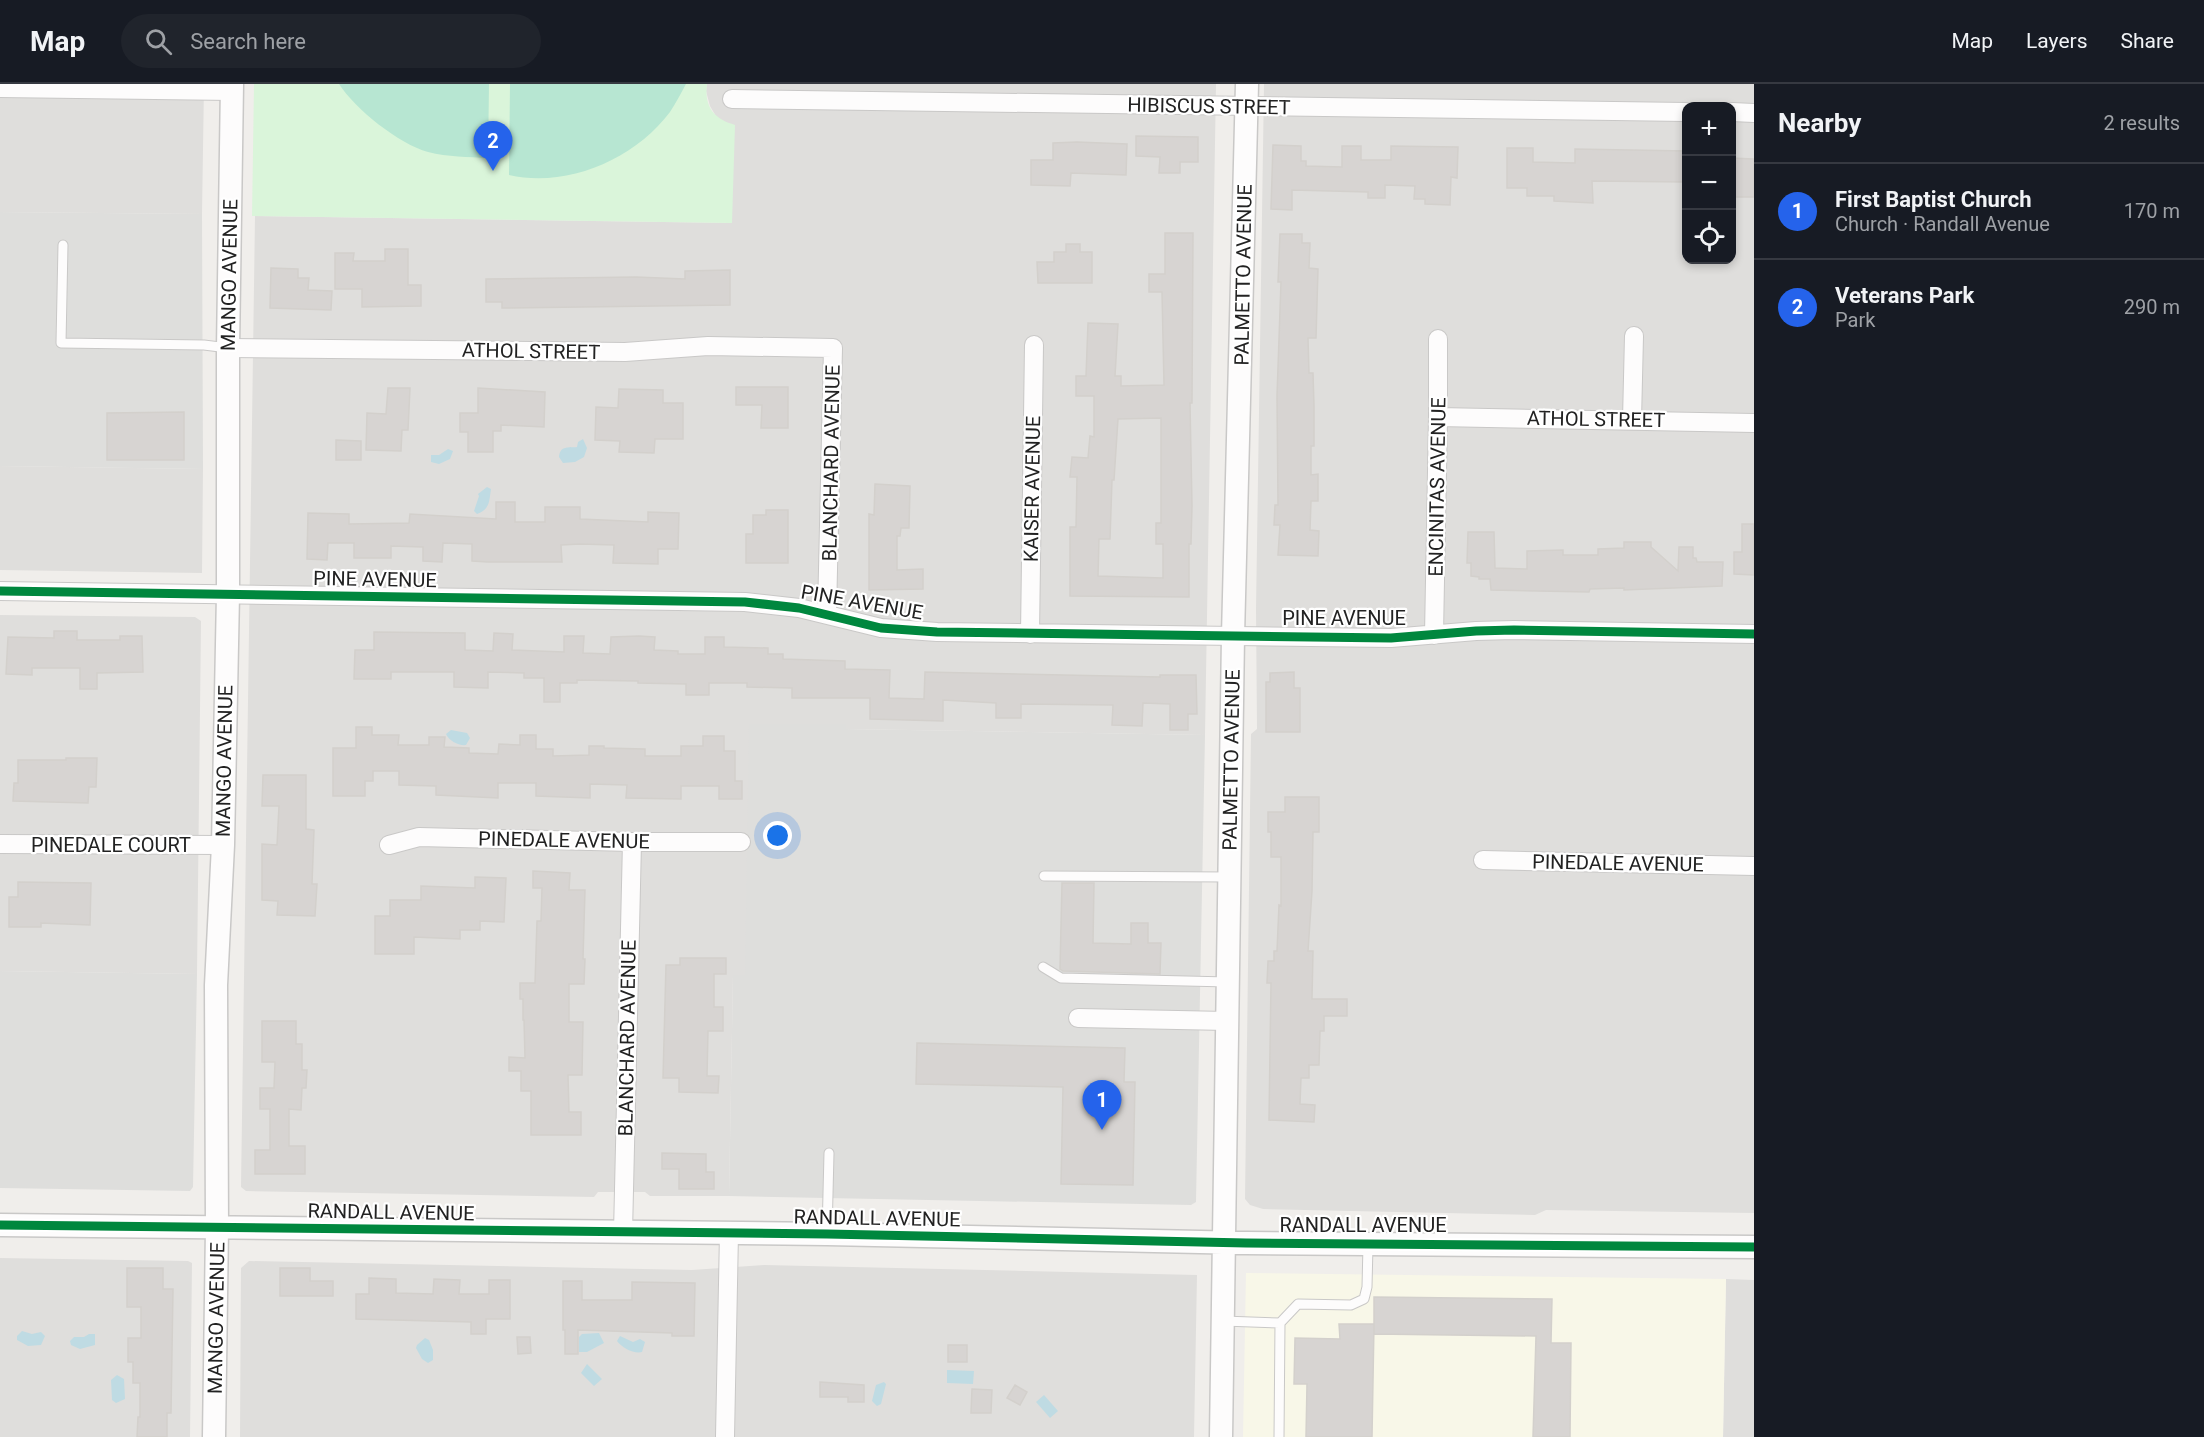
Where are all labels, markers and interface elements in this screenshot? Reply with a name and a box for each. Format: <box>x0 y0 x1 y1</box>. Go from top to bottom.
search box <box>121 14 541 68</box>
text: Map <box>30 25 85 58</box>
icon: search <box>142 25 175 58</box>
text: Search here <box>190 29 306 54</box>
text: Map <box>1951 29 1993 53</box>
text: Layers <box>2026 29 2087 53</box>
text: Share <box>2120 29 2174 53</box>
street label: HIBISCUS STREET <box>1127 93 1291 119</box>
map controls <box>1682 102 1736 264</box>
button: + <box>1682 102 1736 156</box>
text: Nearby <box>1778 108 1861 138</box>
text: 2 results <box>2104 111 2180 135</box>
pin: 2 <box>474 122 512 171</box>
button: − <box>1682 156 1736 210</box>
street label: PALMETTO AVENUE <box>1229 184 1257 366</box>
text: First Baptist Church <box>1835 187 2032 212</box>
street label: MANGO AVENUE <box>216 199 242 351</box>
text: 1 <box>1792 199 1803 223</box>
text: 170 m <box>2124 199 2180 223</box>
button: locate <box>1682 210 1736 264</box>
text: Church · Randall Avenue <box>1835 212 2050 236</box>
text: Veterans Park <box>1835 283 1974 308</box>
text: 2 <box>1792 295 1803 319</box>
text: 290 m <box>2124 295 2180 319</box>
text: Park <box>1835 308 1875 332</box>
street label: ATHOL STREET <box>462 338 600 364</box>
street label: BLANCHARD AVENUE <box>817 365 845 561</box>
street label: ENCINITAS AVENUE <box>1423 397 1451 577</box>
street label: ATHOL STREET <box>1527 406 1665 432</box>
street label: KAISER AVENUE <box>1019 416 1045 562</box>
street label: PINE AVENUE <box>313 566 437 592</box>
street label: PINE AVENUE <box>799 579 925 625</box>
street label: PINE AVENUE <box>1282 606 1406 630</box>
street label: PALMETTO AVENUE <box>1217 669 1245 851</box>
street label: MANGO AVENUE <box>211 685 237 837</box>
your location <box>763 821 792 850</box>
street label: PINEDALE AVENUE <box>478 827 650 853</box>
street label: PINEDALE COURT <box>31 833 191 857</box>
street label: PINEDALE AVENUE <box>1532 850 1704 876</box>
street label: BLANCHARD AVENUE <box>613 940 641 1136</box>
pin: 1 <box>1082 1080 1122 1130</box>
street label: RANDALL AVENUE <box>307 1199 475 1225</box>
street label: RANDALL AVENUE <box>793 1205 961 1231</box>
street label: RANDALL AVENUE <box>1279 1213 1447 1237</box>
street label: MANGO AVENUE <box>203 1242 229 1394</box>

